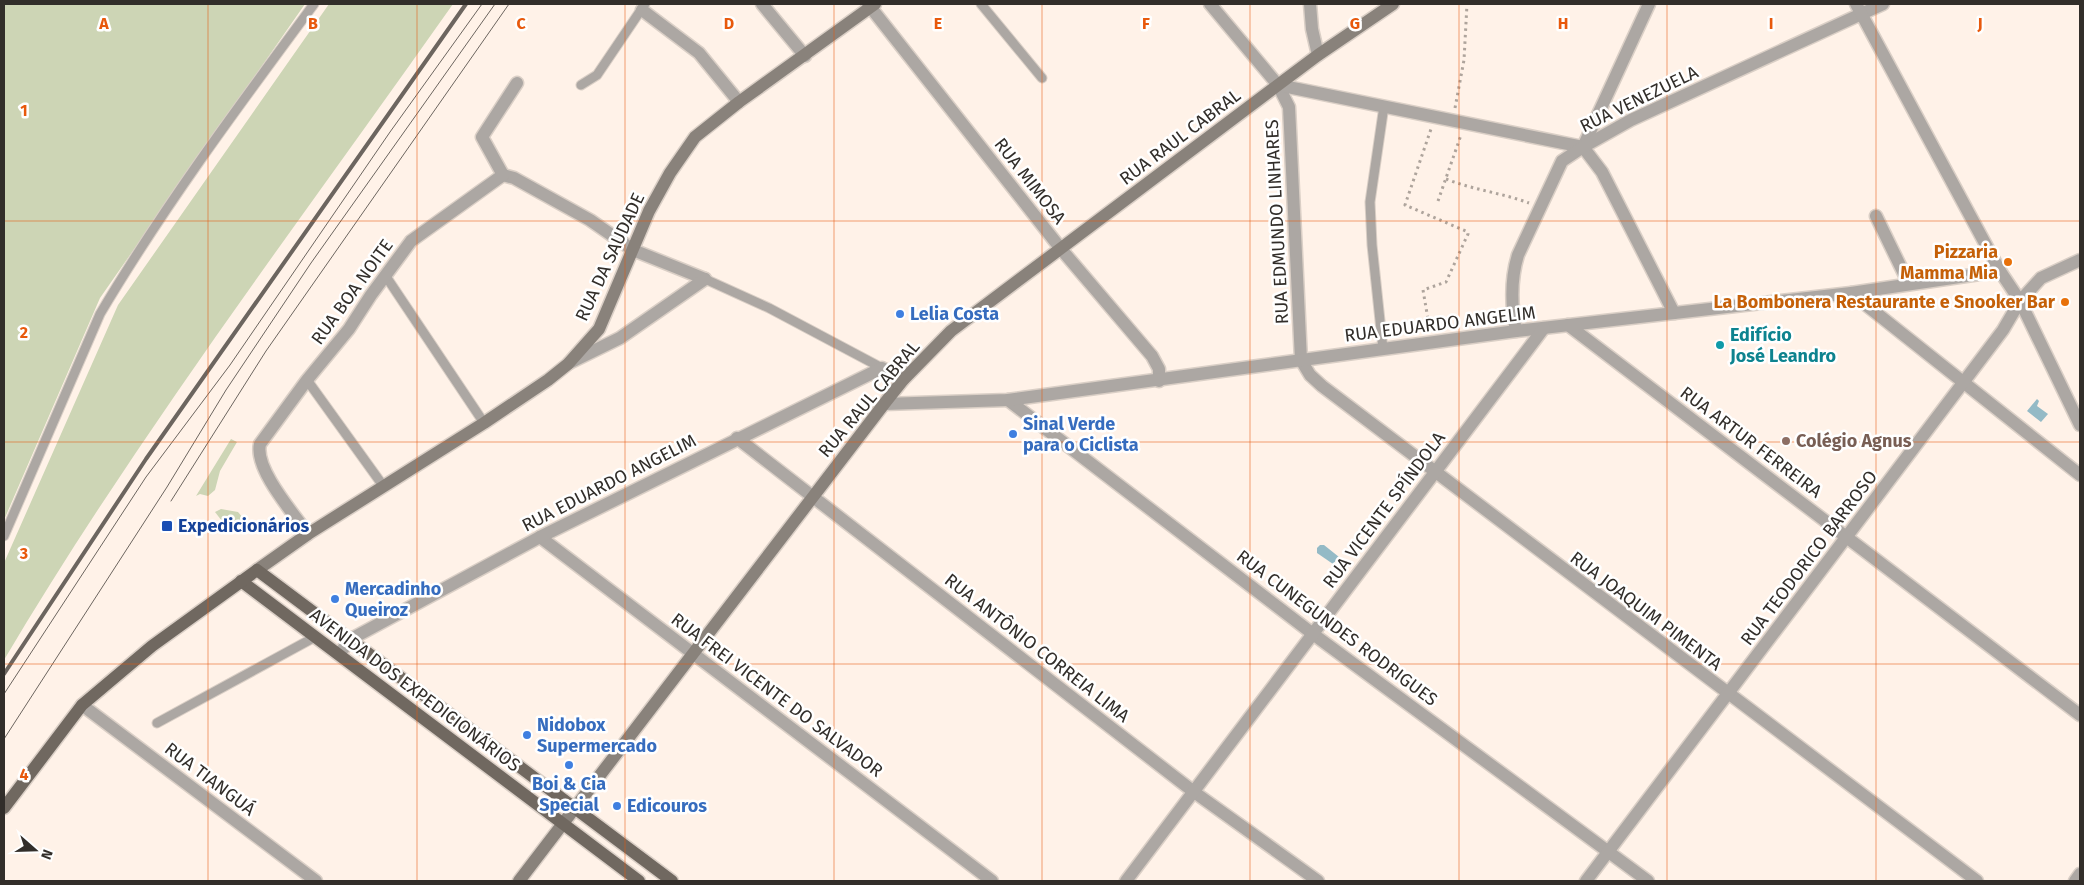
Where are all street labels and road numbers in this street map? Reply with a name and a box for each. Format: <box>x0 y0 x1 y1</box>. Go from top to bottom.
street label: RUA VENEZUELA <box>1576 61 1702 137</box>
street label: RUA RAUL CABRAL <box>1115 84 1245 190</box>
street label: RUA EDMUNDO LINHARES <box>1261 119 1293 325</box>
street label: RUA MIMOSA <box>990 134 1071 229</box>
street label: RUA DA SAUDADE <box>571 189 649 325</box>
street label: RUA BOA NOITE <box>306 235 398 349</box>
street label: RUA EDUARDO ANGELIM <box>1343 301 1537 347</box>
street label: RUA RAUL CABRAL <box>814 336 924 462</box>
street label: RUA ARTUR FERREIRA <box>1676 382 1827 503</box>
street label: RUA VICENTE SPÍNDOLA <box>1317 426 1450 592</box>
street label: RUA EDUARDO ANGELIM <box>518 430 700 536</box>
street label: RUA TEODORICO BARROSO <box>1736 466 1882 650</box>
street label: RUA CUNEGUNDES RODRIGUES <box>1232 545 1442 711</box>
street label: RUA JOAQUIM PIMENTA <box>1566 547 1727 676</box>
street label: RUA ANTÔNIO CORREIA LIMA <box>940 569 1134 727</box>
street label: AVENIDA DOS EXPEDICIONÁRIOS <box>305 603 525 776</box>
street label: RUA FREI VICENTE DO SALVADOR <box>667 608 887 782</box>
street label: RUA TIANGUÁ <box>160 737 261 821</box>

